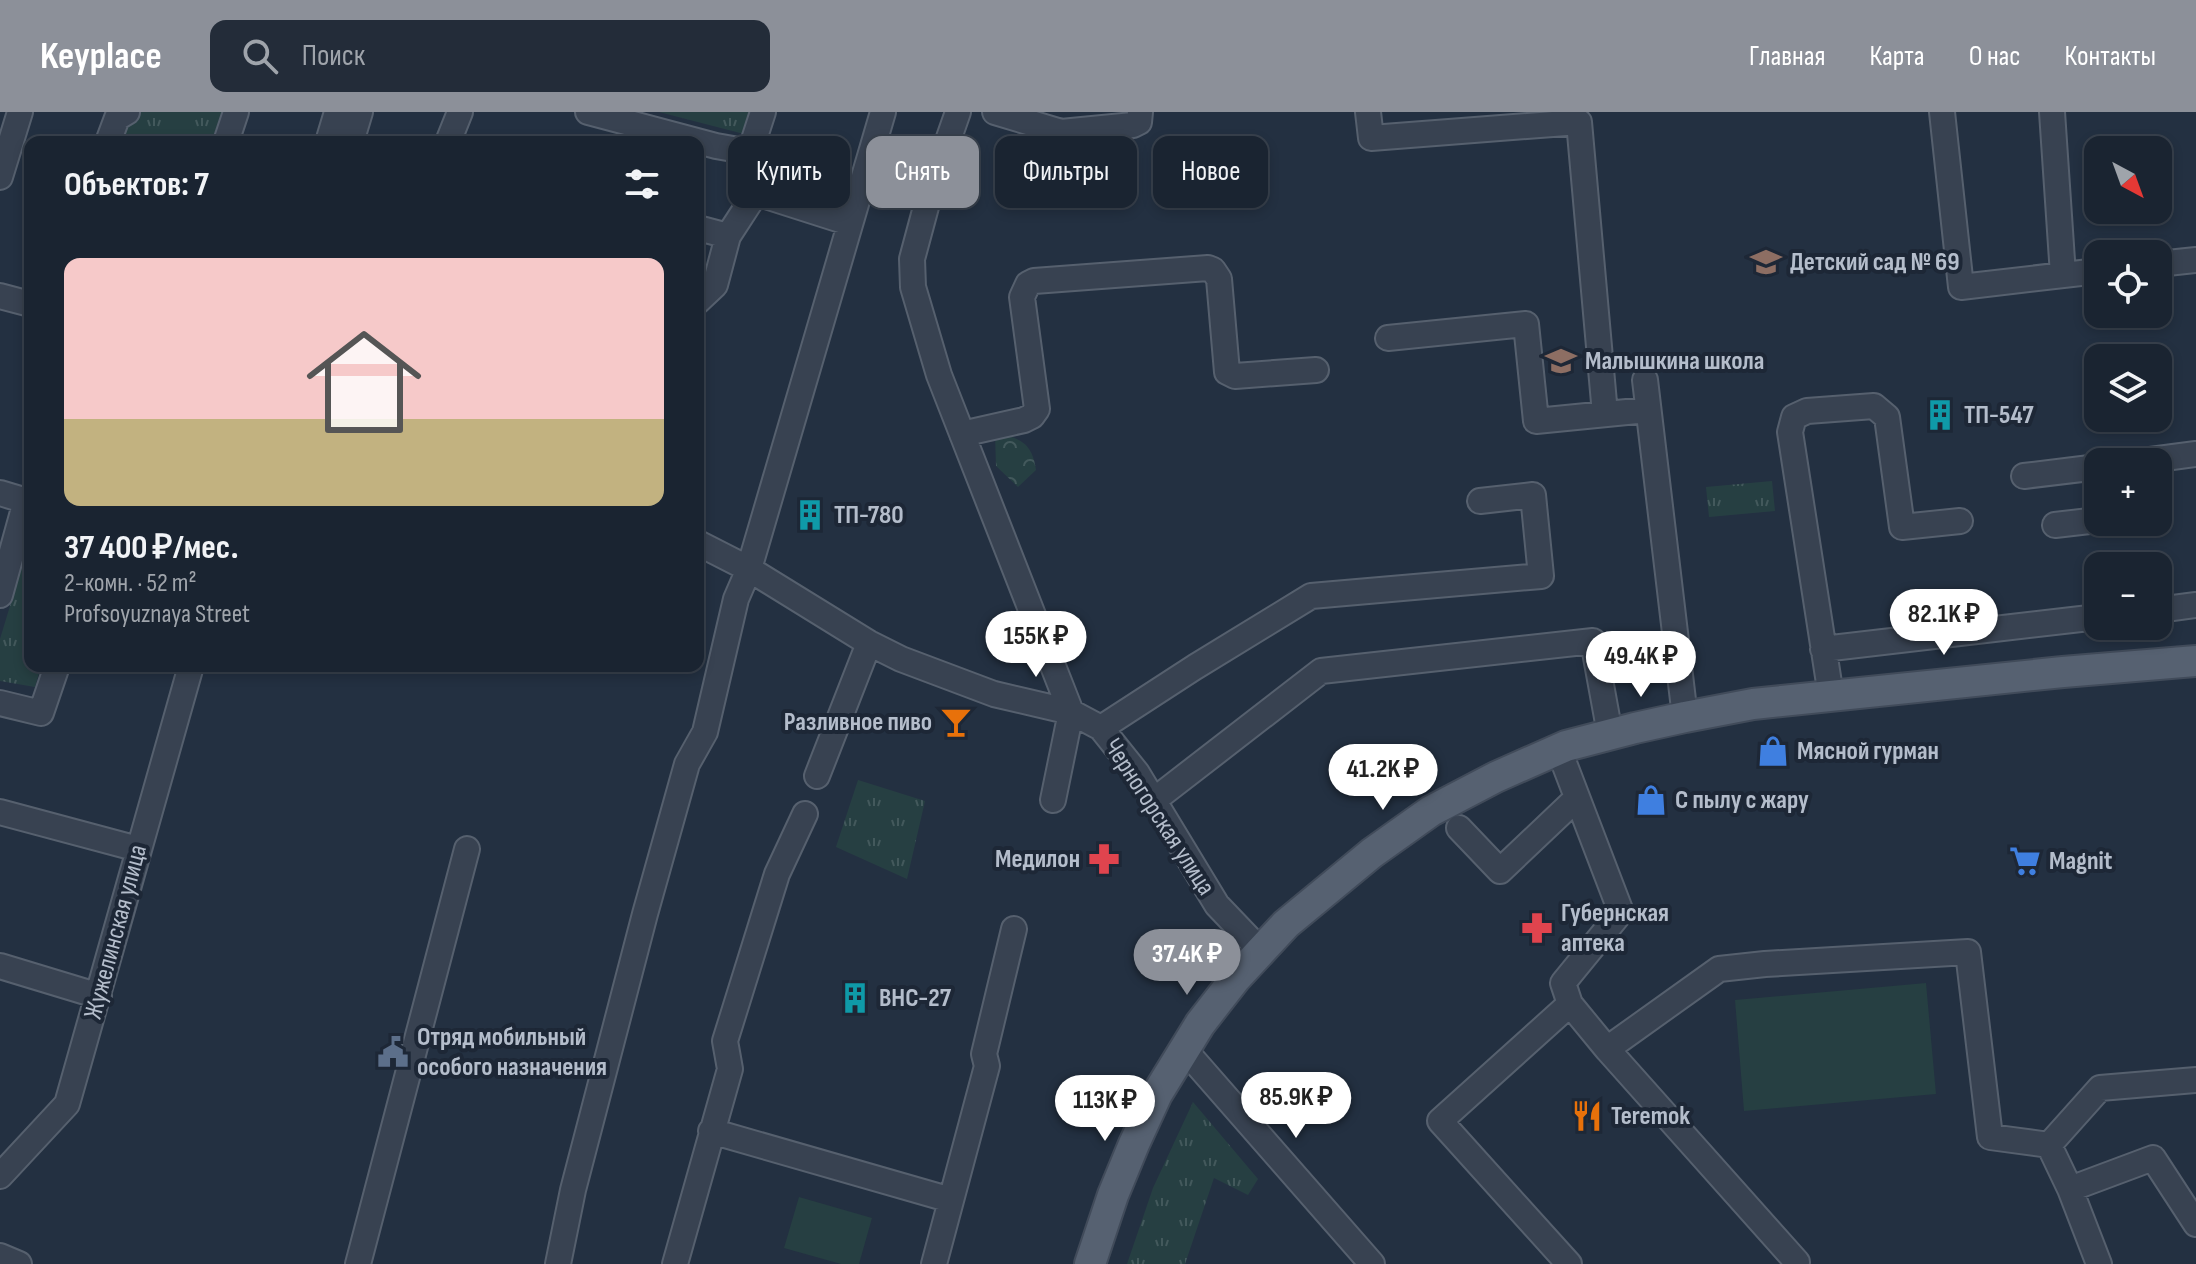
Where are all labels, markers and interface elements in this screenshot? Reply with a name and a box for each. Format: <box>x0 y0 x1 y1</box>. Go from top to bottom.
search box <box>210 20 770 92</box>
text: Keyplace <box>40 34 162 79</box>
icon: search <box>238 34 282 78</box>
text: Поиск <box>302 38 365 74</box>
text: Главная <box>1749 40 1825 73</box>
text: Карта <box>1869 40 1925 73</box>
text: О нас <box>1969 40 2021 73</box>
text: Контакты <box>2065 40 2156 73</box>
chip: Купить <box>728 136 850 208</box>
chip: Снять <box>866 136 979 208</box>
chip: Фильтры <box>995 136 1137 208</box>
chip: Новое <box>1153 136 1268 208</box>
north arrow <box>2084 136 2172 224</box>
map controls <box>2084 136 2172 640</box>
icon: filters <box>620 162 664 206</box>
text: Объектов: 7 <box>64 164 209 205</box>
button: locate <box>2084 240 2172 328</box>
school or university icon: Детский сад № 69 <box>1749 245 1783 279</box>
place label: Детский сад № 69 <box>1790 247 1960 278</box>
icon: home <box>292 310 436 454</box>
school or university icon: Малышкина школа <box>1544 344 1578 378</box>
button: layers <box>2084 344 2172 432</box>
place label: Малышкина школа <box>1585 346 1764 377</box>
building icon: ТП-547 <box>1923 398 1957 432</box>
place label: ТП-547 <box>1964 400 2034 431</box>
button: + <box>2084 448 2172 536</box>
building icon: ТП-780 <box>793 498 827 532</box>
place label: ТП-780 <box>834 500 904 531</box>
text: 37 400 ₽/мес. <box>64 527 239 568</box>
button: − <box>2084 552 2172 640</box>
text: 2-комн. · 52 m² <box>64 568 197 599</box>
pin: 82.1K ₽ <box>1870 589 2018 657</box>
text: Profsoyuznaya Street <box>64 599 250 630</box>
text: 82.1K ₽ <box>1908 599 1980 630</box>
pin: 155K ₽ <box>971 611 1101 679</box>
text: 155K ₽ <box>1003 621 1069 652</box>
pin: 49.4K ₽ <box>1567 631 1715 699</box>
text: 49.4K ₽ <box>1604 641 1678 672</box>
bar icon: Разливное пиво <box>939 705 973 739</box>
place label: Разливное пиво <box>784 707 932 738</box>
street label: Черногорская улица <box>1097 733 1221 901</box>
shop icon: Мясной гурман <box>1756 734 1790 768</box>
place label: Мясной гурман <box>1797 736 1939 767</box>
pin: 41.2K ₽ <box>1309 744 1457 812</box>
text: 41.2K ₽ <box>1347 754 1419 785</box>
shop icon: С пылу с жару <box>1634 783 1668 817</box>
place label: С пылу с жару <box>1675 785 1809 816</box>
street label: Жужелинская улица <box>78 841 154 1023</box>
pharmacy icon: Медилон <box>1087 842 1121 876</box>
place label: Медилон <box>995 844 1080 875</box>
supermarket icon: Magnit <box>2008 844 2042 878</box>
place label: Magnit <box>2049 846 2113 877</box>
place label: Губернская аптека <box>1561 898 1669 959</box>
pharmacy icon: Губернская аптека <box>1520 911 1554 945</box>
pin: 37.4K ₽ <box>1113 929 1261 997</box>
text: 37.4K ₽ <box>1152 939 1222 970</box>
building icon: ВНС-27 <box>838 981 872 1015</box>
place label: ВНС-27 <box>879 983 952 1014</box>
place label: Отряд мобильный особого назначения <box>417 1022 607 1083</box>
public building icon: Отряд мобильный особого назначения <box>376 1035 410 1069</box>
pin: 85.9K ₽ <box>1222 1072 1370 1140</box>
pin: 113K ₽ <box>1040 1075 1170 1143</box>
text: 85.9K ₽ <box>1259 1082 1333 1113</box>
text: 113K ₽ <box>1073 1085 1137 1116</box>
restaurant icon: Teremok <box>1570 1099 1604 1133</box>
place label: Teremok <box>1611 1101 1690 1132</box>

